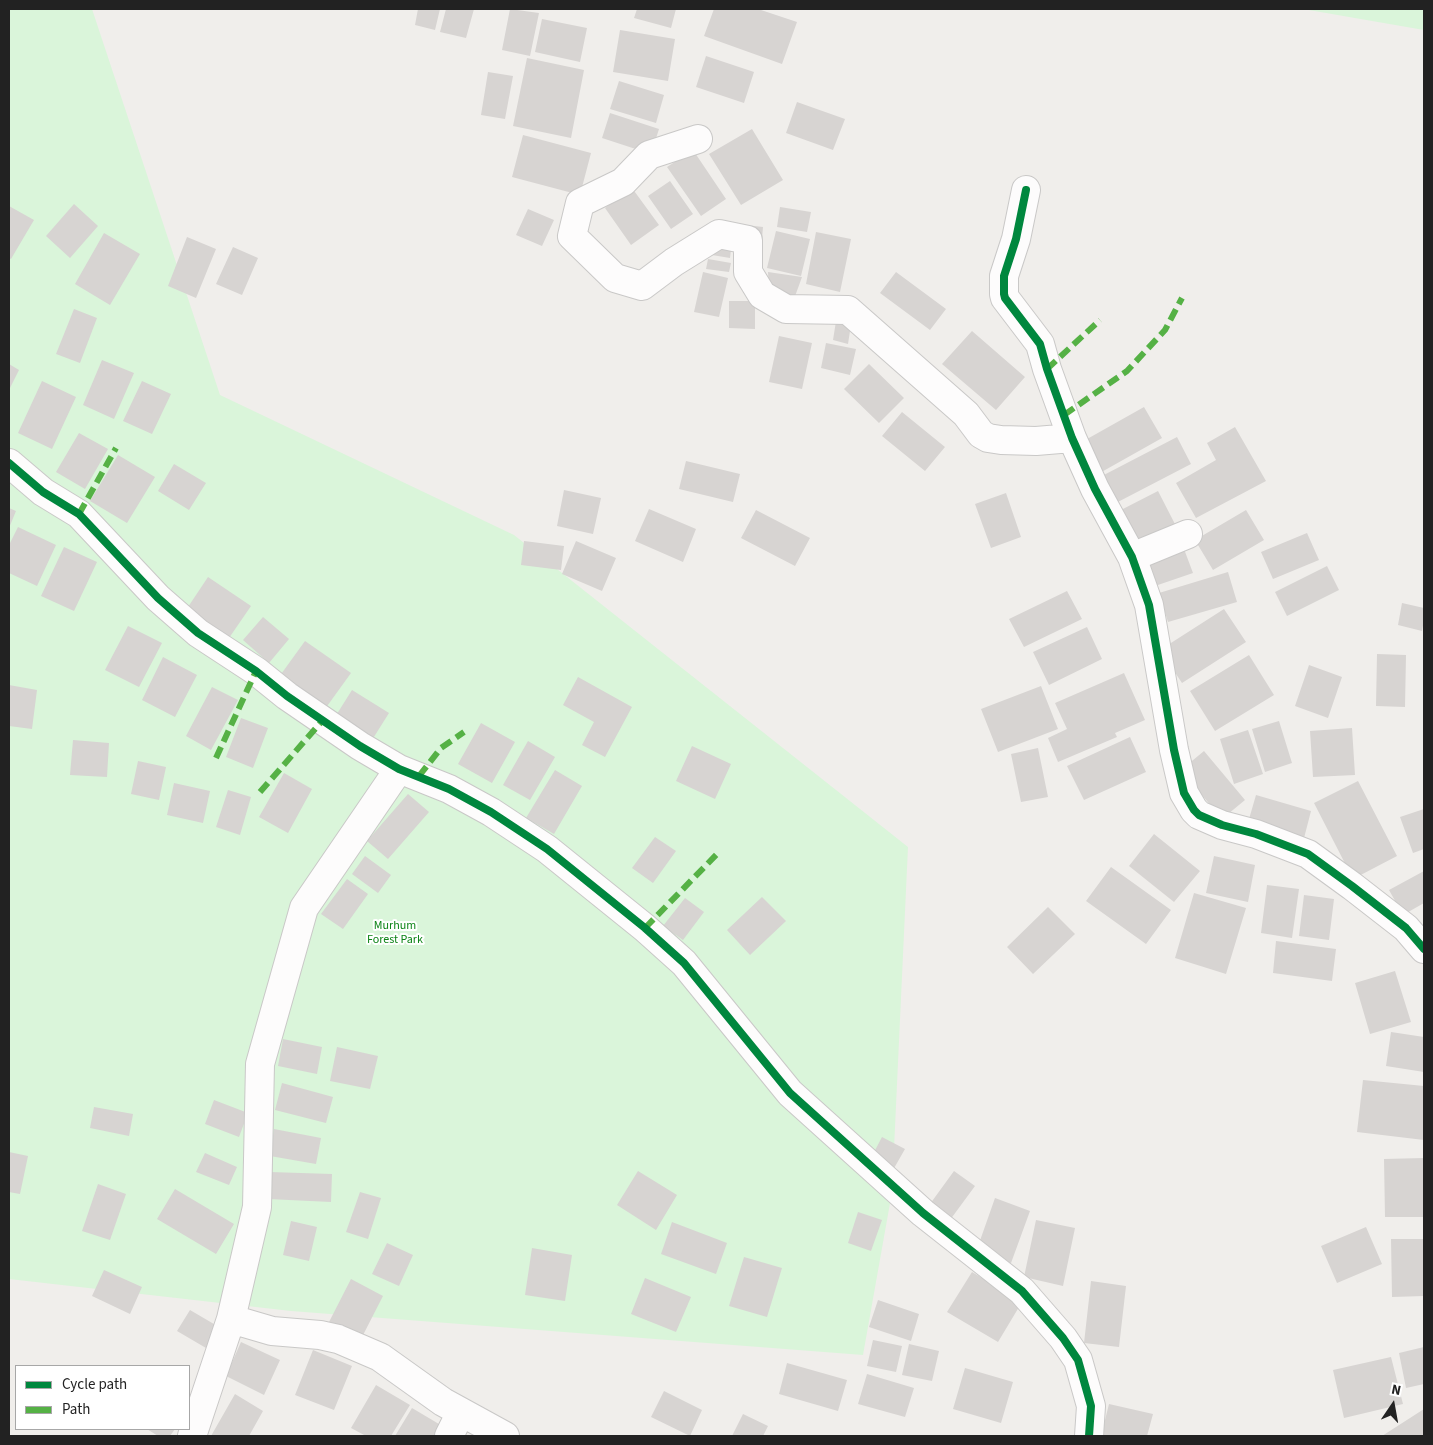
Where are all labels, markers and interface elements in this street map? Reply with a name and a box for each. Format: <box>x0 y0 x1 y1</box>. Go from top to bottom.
park label: Murhum Forest Park <box>367 919 423 947</box>
legend <box>15 1365 190 1430</box>
text: Cycle path <box>62 1374 127 1395</box>
north arrow <box>1368 1380 1418 1430</box>
text: N <box>1389 1380 1403 1401</box>
text: Path <box>62 1399 90 1420</box>

